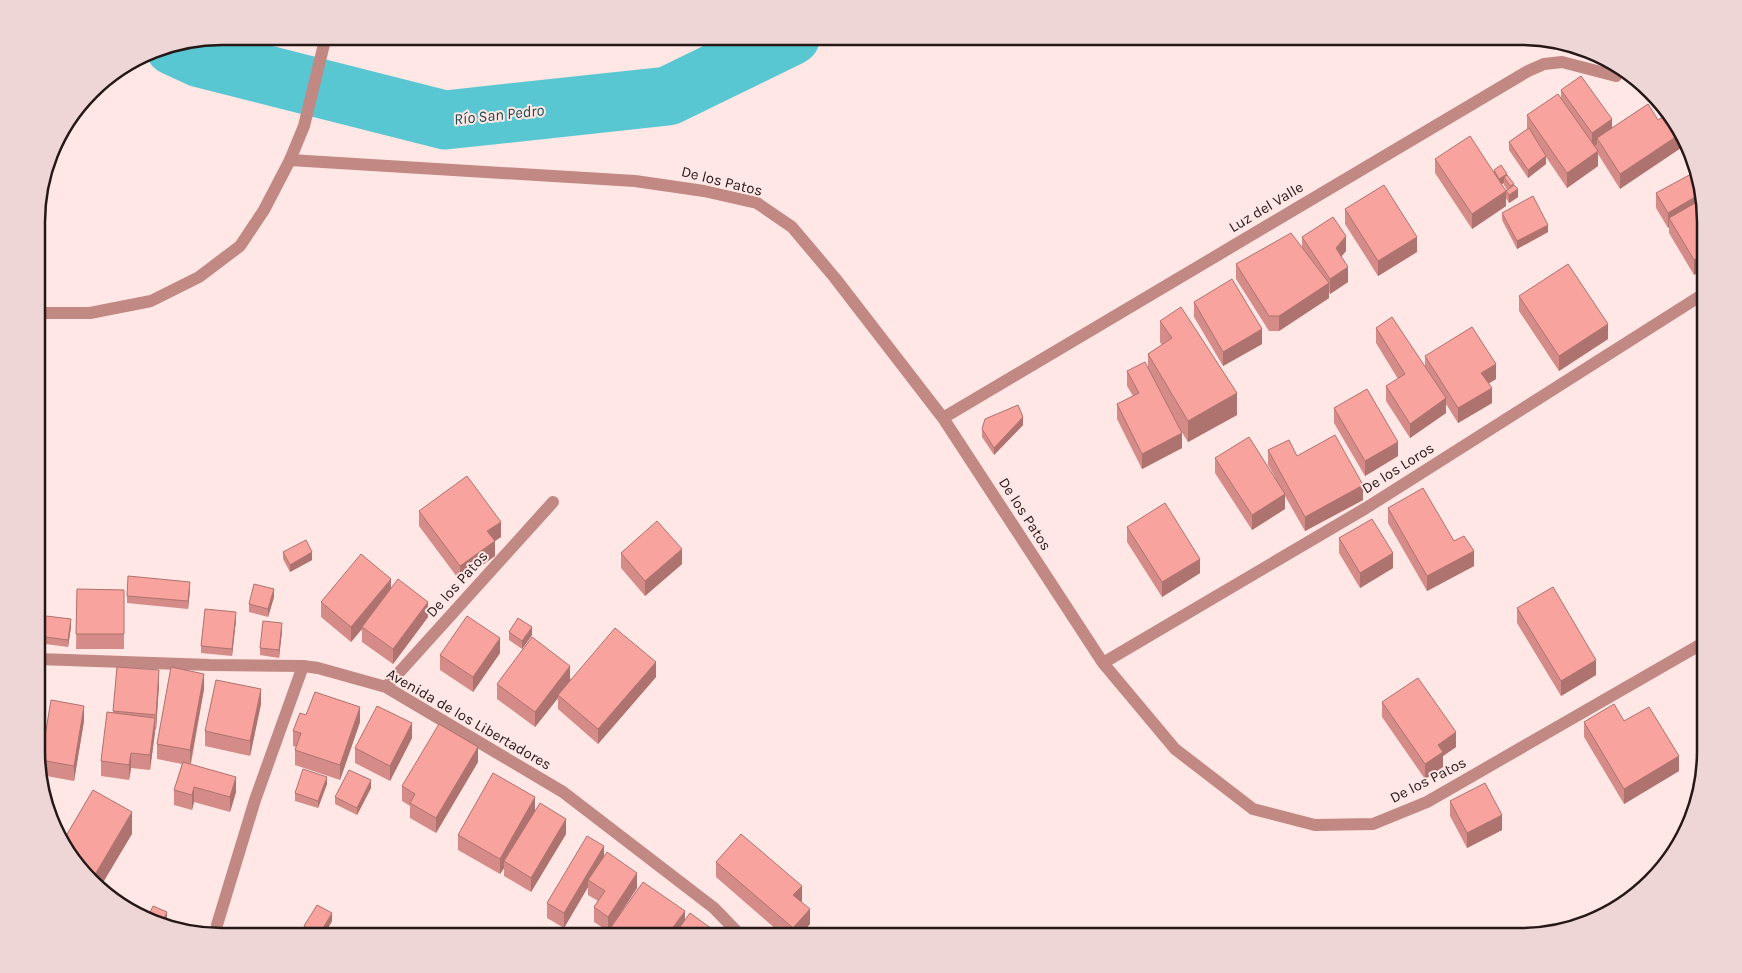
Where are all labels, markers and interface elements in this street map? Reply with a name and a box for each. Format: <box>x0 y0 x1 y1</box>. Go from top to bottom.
water label: Río San Pedro <box>453 100 545 129</box>
street label: De los Patos <box>679 162 765 200</box>
street label: Luz del Valle <box>1226 178 1306 236</box>
street label: De los Loros <box>1359 439 1437 497</box>
street label: De los Patos <box>995 474 1055 554</box>
street label: De los Patos <box>422 547 492 621</box>
street label: Avenida de los Libertadores <box>383 664 555 774</box>
street label: De los Patos <box>1387 753 1469 807</box>

